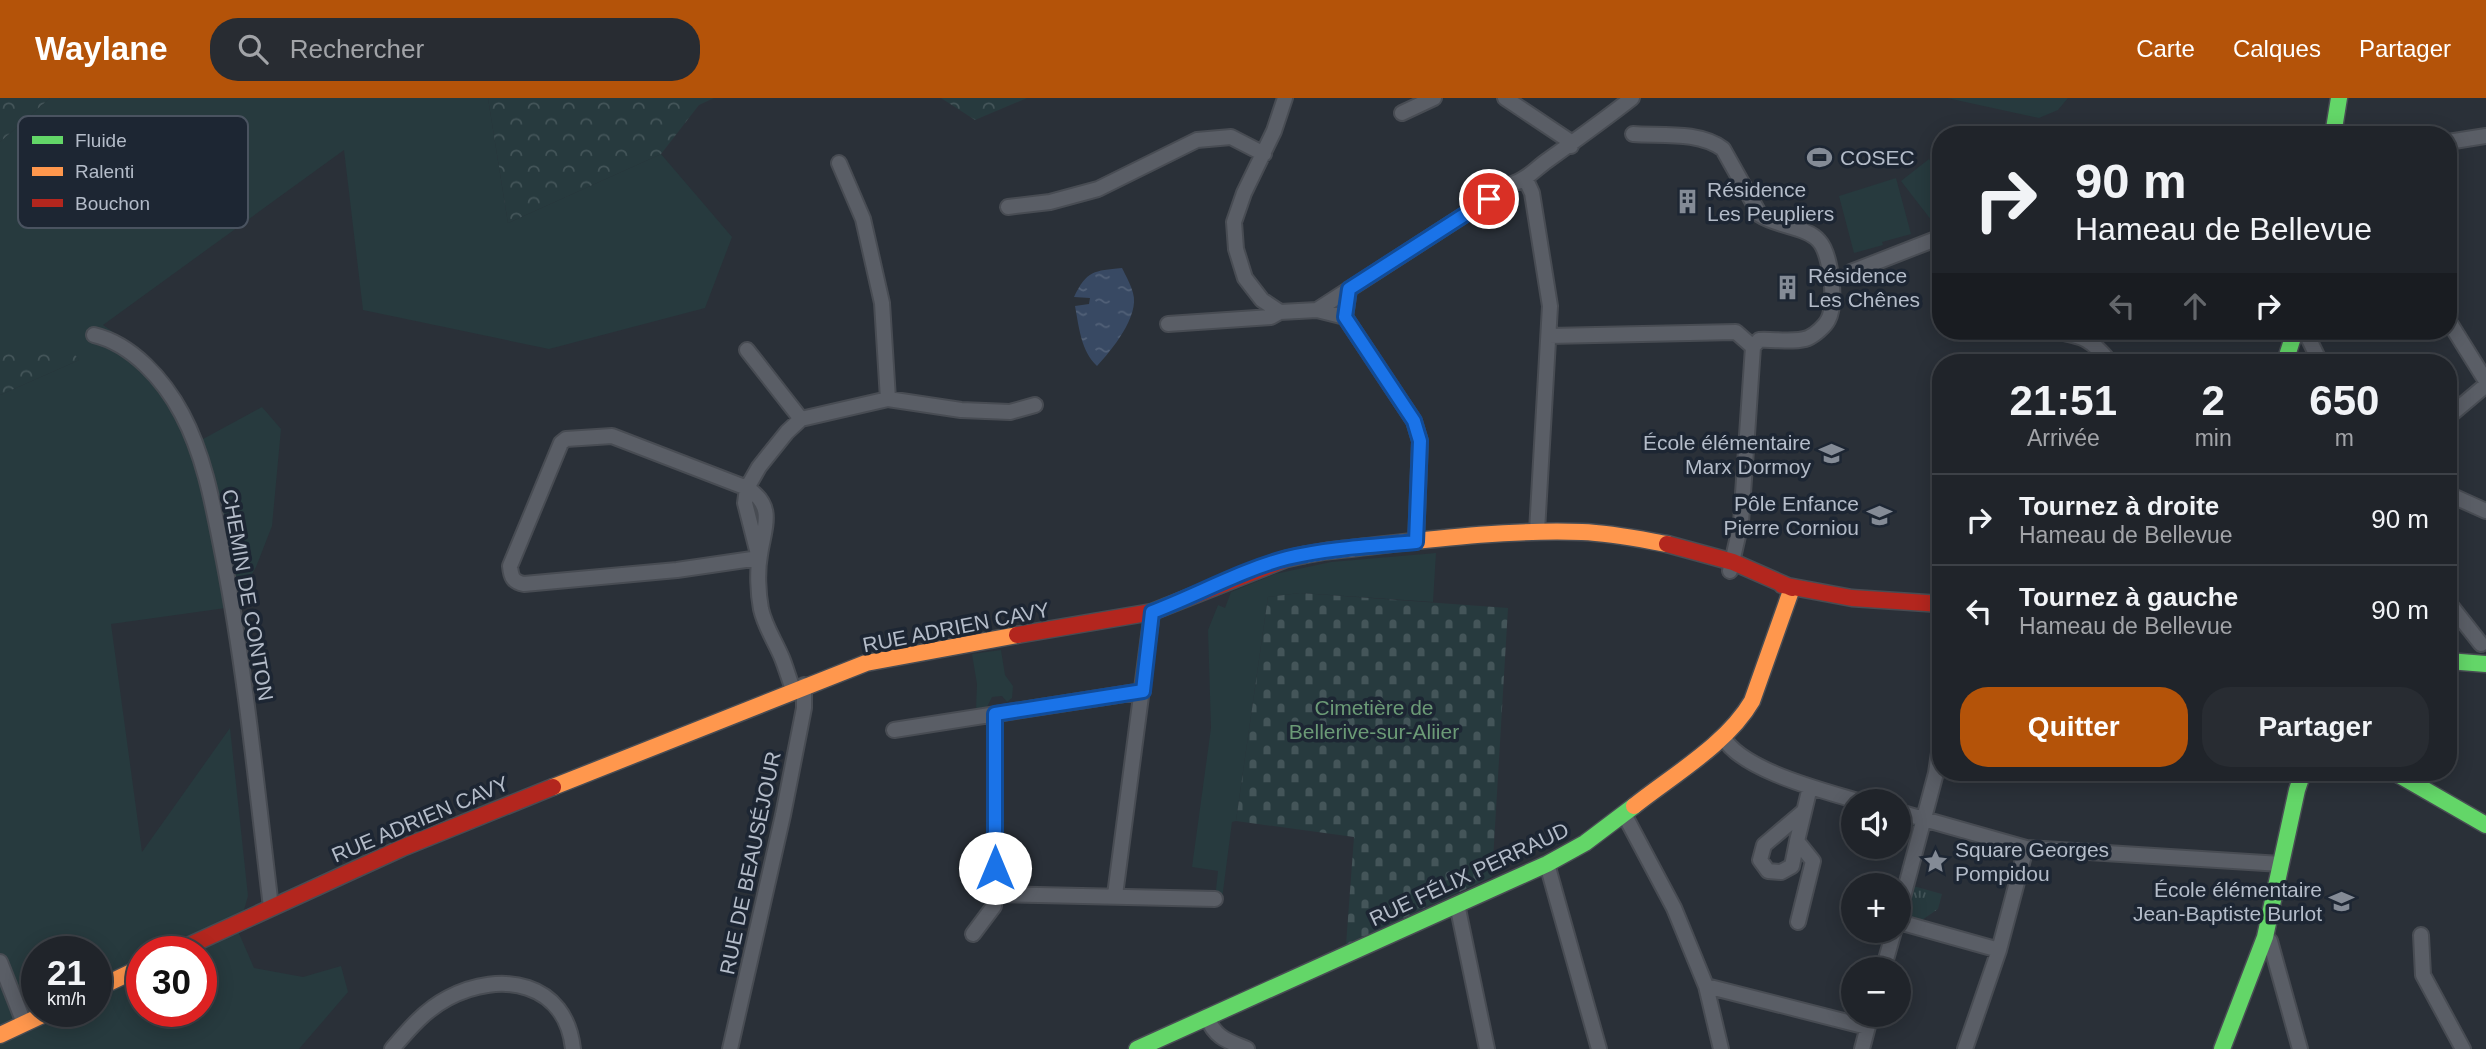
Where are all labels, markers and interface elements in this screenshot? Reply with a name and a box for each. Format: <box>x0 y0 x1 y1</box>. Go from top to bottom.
search box <box>210 18 700 81</box>
text: Waylane <box>35 30 168 67</box>
icon: search <box>234 30 272 68</box>
text: Rechercher <box>290 34 424 64</box>
text: Carte <box>2136 35 2195 62</box>
text: Calques <box>2233 35 2321 62</box>
text: Partager <box>2359 35 2451 62</box>
legend <box>18 116 248 228</box>
text: Fluide <box>75 130 127 151</box>
sports icon: COSEC <box>1806 143 1834 171</box>
place label: COSEC <box>1840 146 1915 169</box>
icon: right <box>1960 154 2051 245</box>
text: 90 m <box>2075 154 2187 208</box>
text: Ralenti <box>75 161 134 182</box>
pin <box>1459 169 1519 229</box>
place label: Résidence Les Peupliers <box>1707 178 1834 225</box>
icon: arrive <box>1470 180 1508 218</box>
building icon: Résidence Les Peupliers <box>1673 187 1701 215</box>
text: Bouchon <box>75 193 150 214</box>
text: Hameau de Bellevue <box>2075 211 2372 247</box>
place label: Résidence Les Chênes <box>1808 264 1920 311</box>
building icon: Résidence Les Chênes <box>1774 273 1802 301</box>
icon: left <box>2103 287 2141 325</box>
icon: ahead <box>2176 287 2214 325</box>
icon: right <box>2249 287 2287 325</box>
text: 21:51 <box>2010 377 2117 424</box>
text: 2 <box>2201 377 2225 424</box>
text: 650 <box>2309 377 2379 424</box>
text: Arrivée <box>2027 425 2100 451</box>
text: min <box>2195 425 2232 451</box>
text: m <box>2335 425 2354 451</box>
place label: École élémentaire Marx Dormoy <box>1643 431 1811 478</box>
school or university icon: École élémentaire Marx Dormoy <box>1817 440 1845 468</box>
street label: CHEMIN DE CONTON <box>218 487 278 703</box>
text: Tournez à droite <box>2019 491 2219 521</box>
place label: Pôle Enfance Pierre Corniou <box>1724 492 1859 539</box>
school or university icon: Pôle Enfance Pierre Corniou <box>1865 501 1893 529</box>
icon: right <box>1960 501 1998 539</box>
text: 90 m <box>2371 504 2429 534</box>
text: Hameau de Bellevue <box>2019 522 2233 548</box>
text: Tournez à gauche <box>2019 582 2238 612</box>
icon: left <box>1960 592 1998 630</box>
text: 90 m <box>2371 595 2429 625</box>
street label: RUE ADRIEN CAVY <box>861 598 1051 656</box>
text: Hameau de Bellevue <box>2019 613 2233 639</box>
button: Quitter <box>1960 687 2188 767</box>
button: Partager <box>2202 687 2429 767</box>
park label: Cimetière de Bellerive-sur-Aliier <box>1289 696 1459 743</box>
street label: RUE DE BEAUSÉJOUR <box>715 749 785 977</box>
street label: RUE ADRIEN CAVY <box>328 771 512 867</box>
map controls <box>1841 789 1911 1027</box>
button: sound <box>1841 789 1911 859</box>
street label: RUE FÉLIX PERRAUD <box>1366 818 1572 930</box>
position arrow <box>958 831 1032 905</box>
place label: Square Georges Pompidou <box>1955 838 2109 885</box>
place icon: Square Georges Pompidou <box>1921 847 1949 875</box>
button: + <box>1841 873 1911 943</box>
place label: École élémentaire Jean-Baptiste Burlot <box>2133 878 2322 925</box>
school or university icon: École élémentaire Jean-Baptiste Burlot <box>2328 887 2356 915</box>
speed limit sign: 30 <box>126 936 217 1027</box>
text: 21 <box>47 953 86 992</box>
button: − <box>1841 957 1911 1027</box>
text: km/h <box>47 989 86 1009</box>

